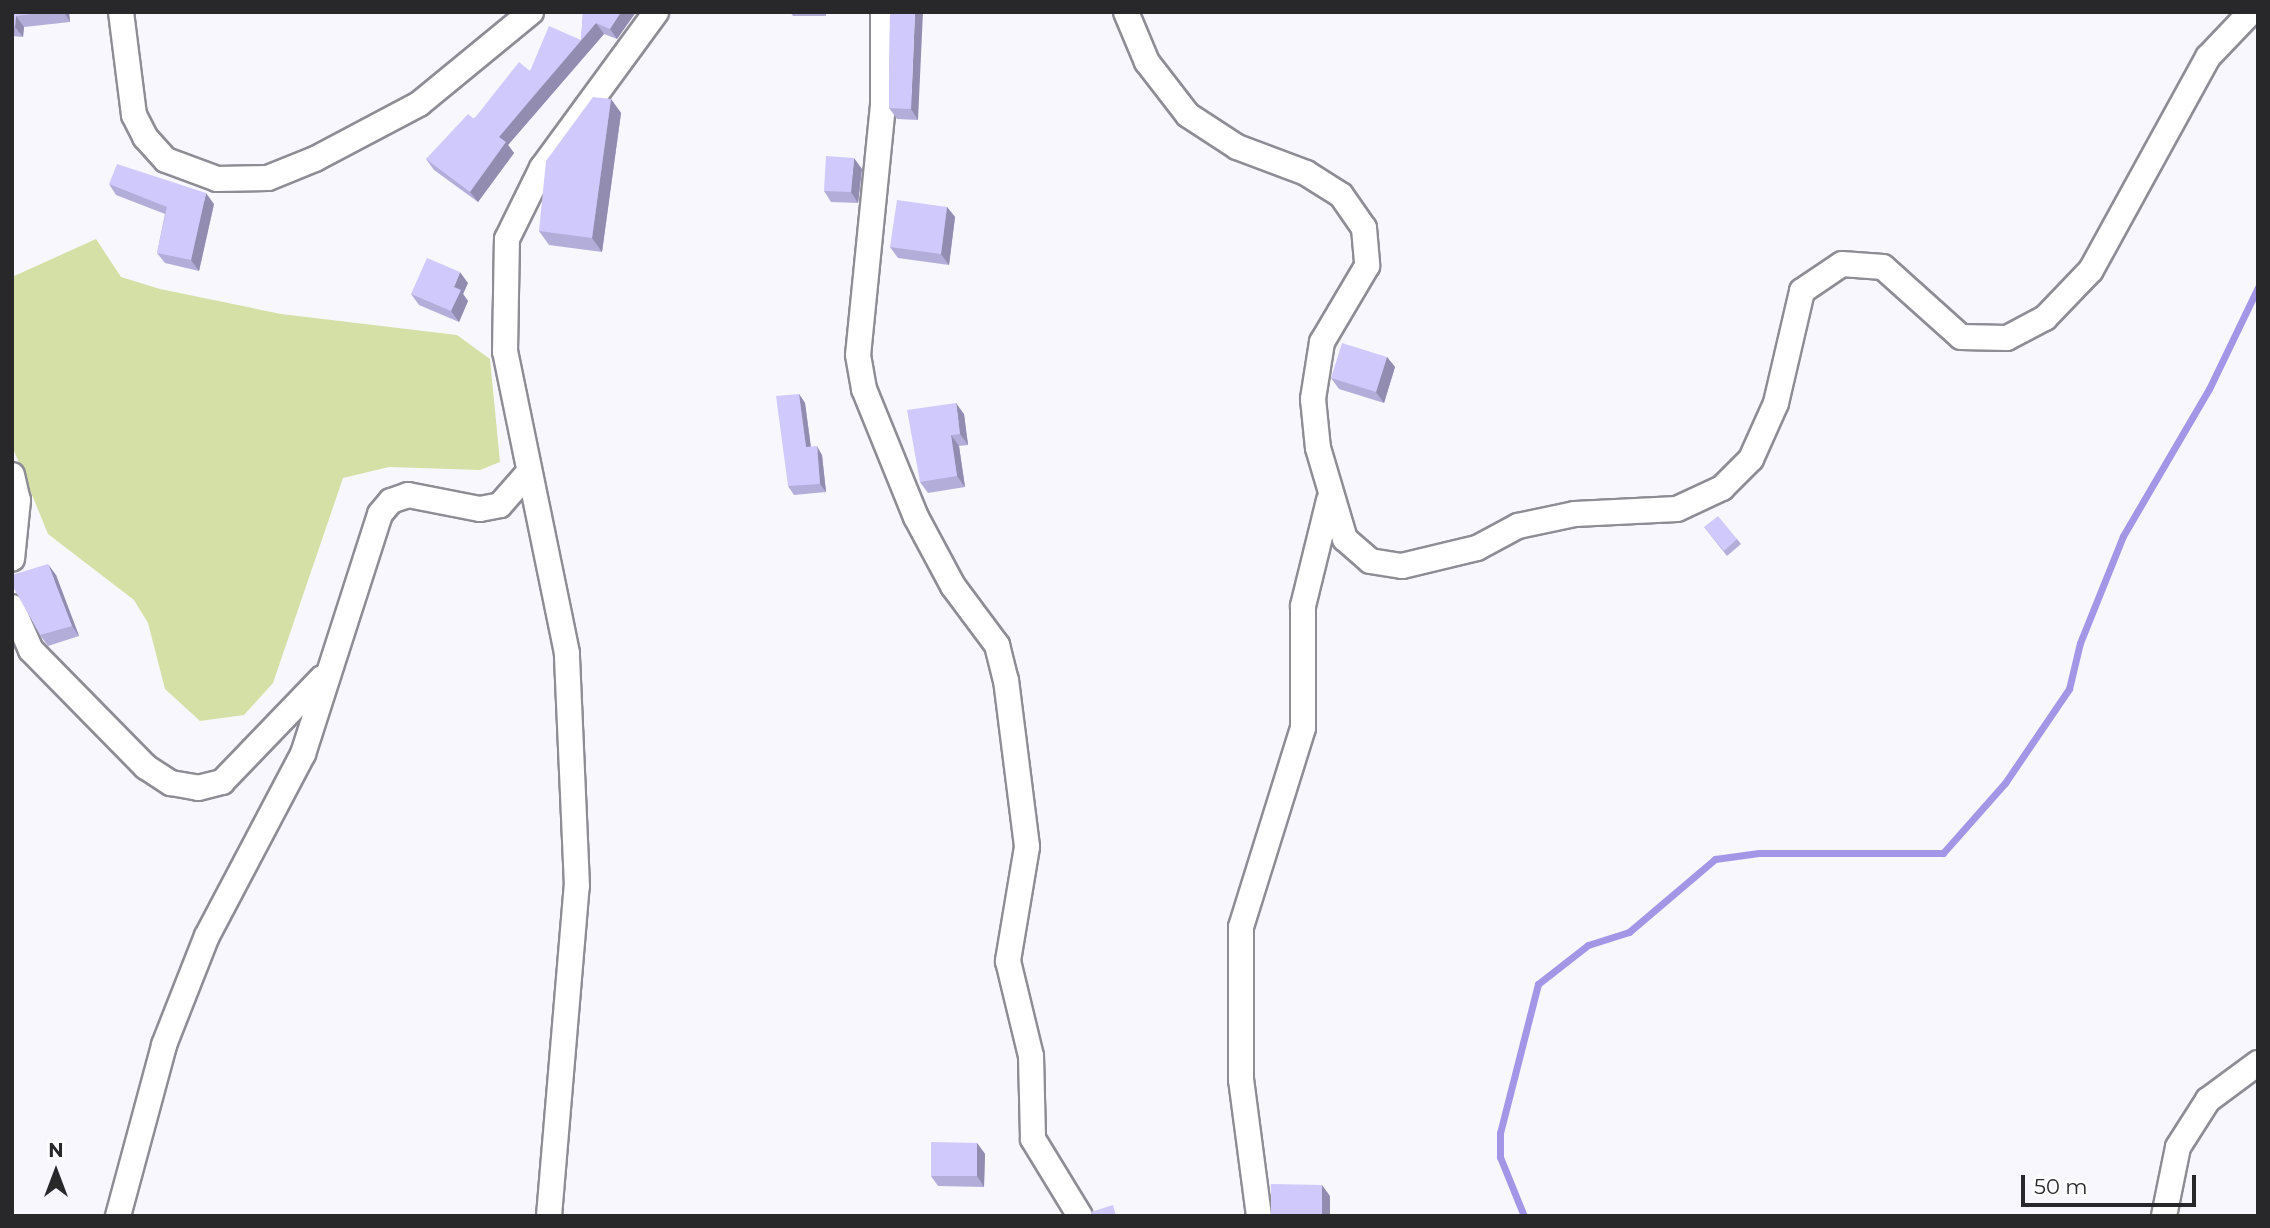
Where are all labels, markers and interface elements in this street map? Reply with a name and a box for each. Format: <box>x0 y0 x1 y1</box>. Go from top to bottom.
north arrow <box>21 1137 91 1207</box>
text: N <box>48 1139 64 1162</box>
scale bar <box>2025 1162 2200 1206</box>
text: 50 m <box>2034 1174 2088 1199</box>

